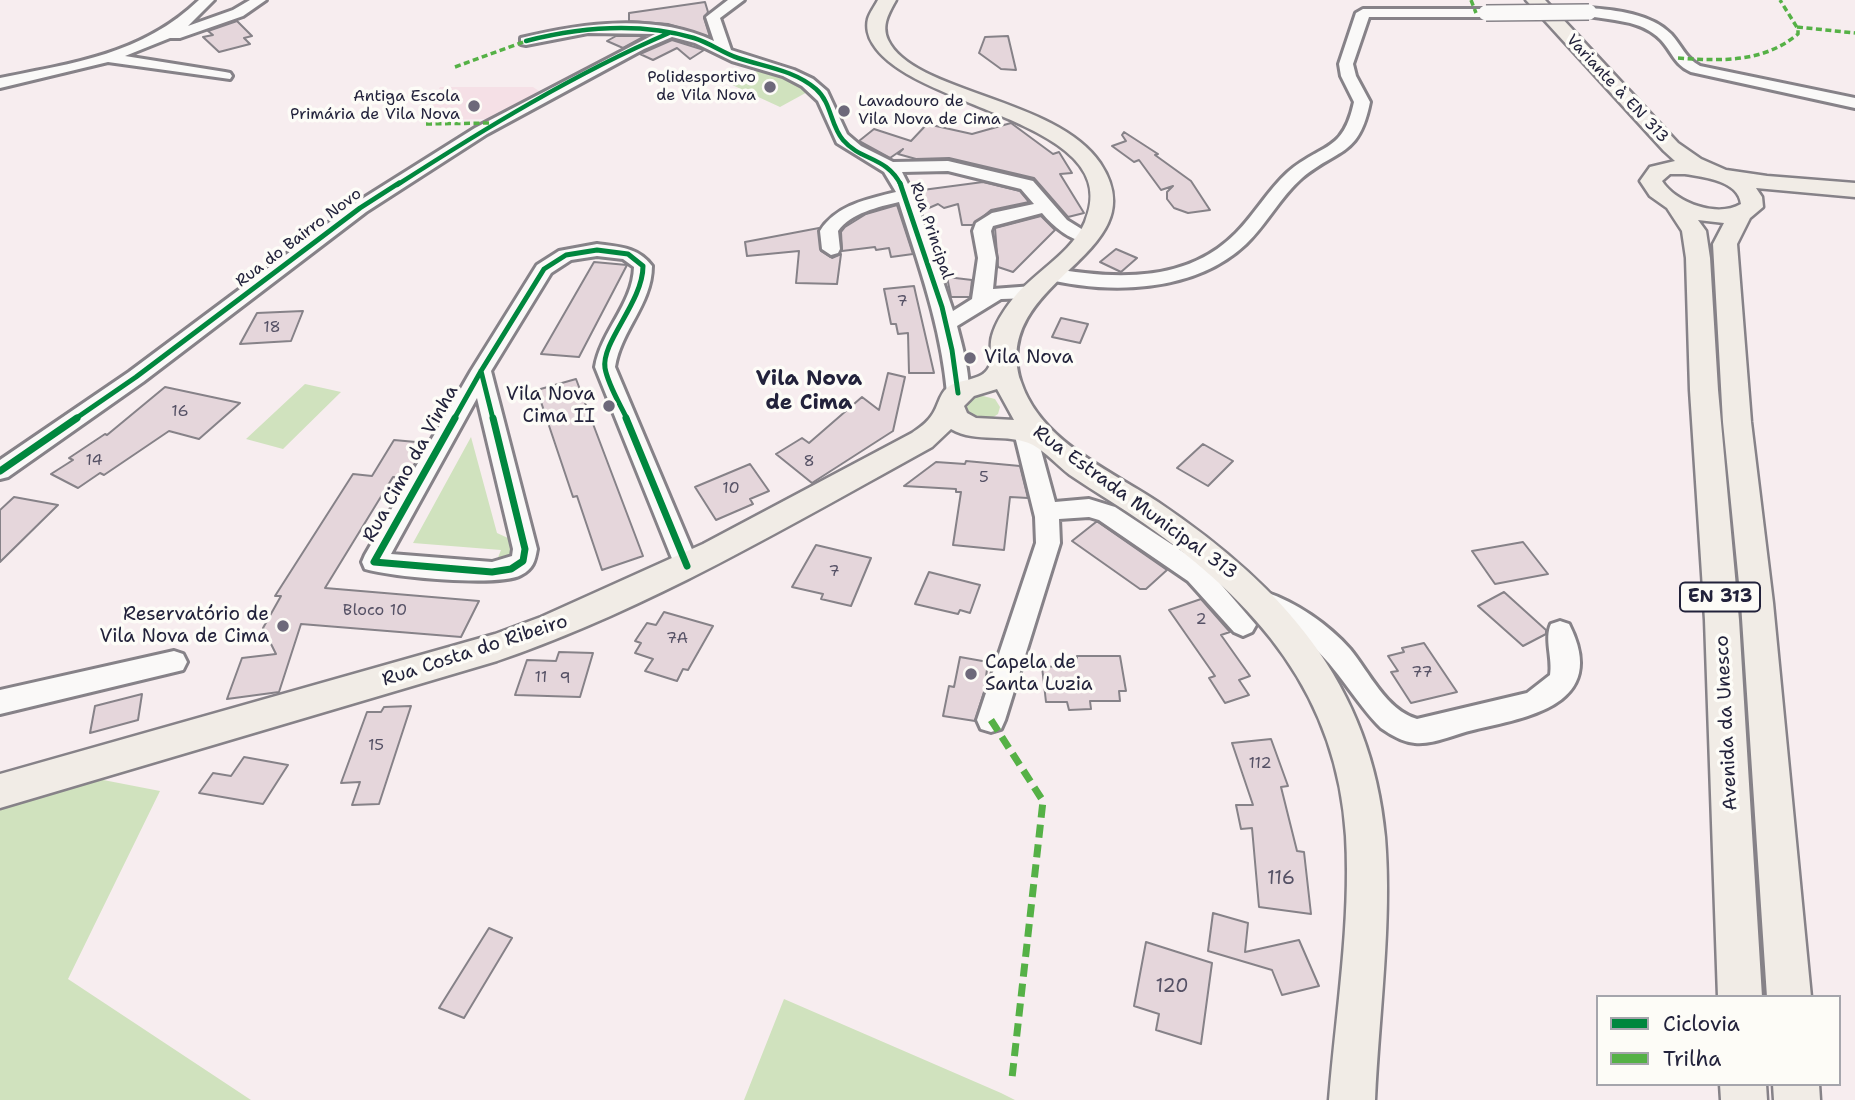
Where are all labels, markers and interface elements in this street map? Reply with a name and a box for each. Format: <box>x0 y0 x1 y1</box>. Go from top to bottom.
street label: Variante à EN 313 <box>1562 31 1672 147</box>
place label: Polidesportivo de Vila Nova <box>647 68 756 106</box>
marker: Polidesportivo de Vila Nova <box>762 79 778 95</box>
place label: Antiga Escola Primária de Vila Nova <box>290 87 460 125</box>
place label: Lavadouro de Vila Nova de Cima <box>858 92 1001 130</box>
marker: Antiga Escola Primária de Vila Nova <box>466 98 482 114</box>
marker: Lavadouro de Vila Nova de Cima <box>836 103 852 119</box>
street label: Rua Principal <box>905 180 957 282</box>
street label: Rua do Bairro Novo <box>232 185 366 291</box>
house number: 7 <box>896 292 908 312</box>
house number: 18 <box>263 318 281 338</box>
place label: Vila Nova <box>984 347 1073 369</box>
marker: Vila Nova <box>962 350 978 366</box>
district label: Vila Nova de Cima <box>756 367 862 417</box>
street label: Rua Cimo da Vinha <box>358 382 464 546</box>
place label: Vila Nova Cima II <box>506 384 595 428</box>
marker: Vila Nova Cima II <box>601 398 617 414</box>
house number: 16 <box>171 402 189 422</box>
street label: Rua Estrada Municipal 313 <box>1028 421 1242 585</box>
house number: 14 <box>85 451 103 471</box>
house number: 8 <box>803 452 815 472</box>
house number: 5 <box>979 468 989 488</box>
house number: 10 <box>722 479 740 499</box>
house number: 7 <box>828 562 840 582</box>
road number: EN 313 <box>1680 582 1760 612</box>
house number: Bloco 10 <box>343 601 407 621</box>
place label: Reservatório de Vila Nova de Cima <box>99 604 269 648</box>
street label: Rua Costa do Ribeiro <box>379 610 571 692</box>
house number: 2 <box>1195 610 1207 630</box>
marker: Reservatório de Vila Nova de Cima <box>275 618 291 634</box>
house number: 7A <box>666 629 688 649</box>
street label: Avenida da Unesco <box>1711 635 1743 811</box>
place label: Capela de Santa Luzia <box>985 652 1093 696</box>
house number: 77 <box>1411 663 1433 683</box>
marker: Capela de Santa Luzia <box>963 666 979 682</box>
house number: 11 <box>535 668 547 688</box>
house number: 9 <box>559 669 571 689</box>
house number: 15 <box>368 736 384 756</box>
house number: 112 <box>1248 754 1272 774</box>
house number: 116 <box>1267 868 1295 890</box>
house number: 120 <box>1156 976 1188 998</box>
legend <box>1596 995 1841 1086</box>
text: Ciclovia <box>1663 1010 1740 1038</box>
text: Trilha <box>1663 1045 1721 1073</box>

